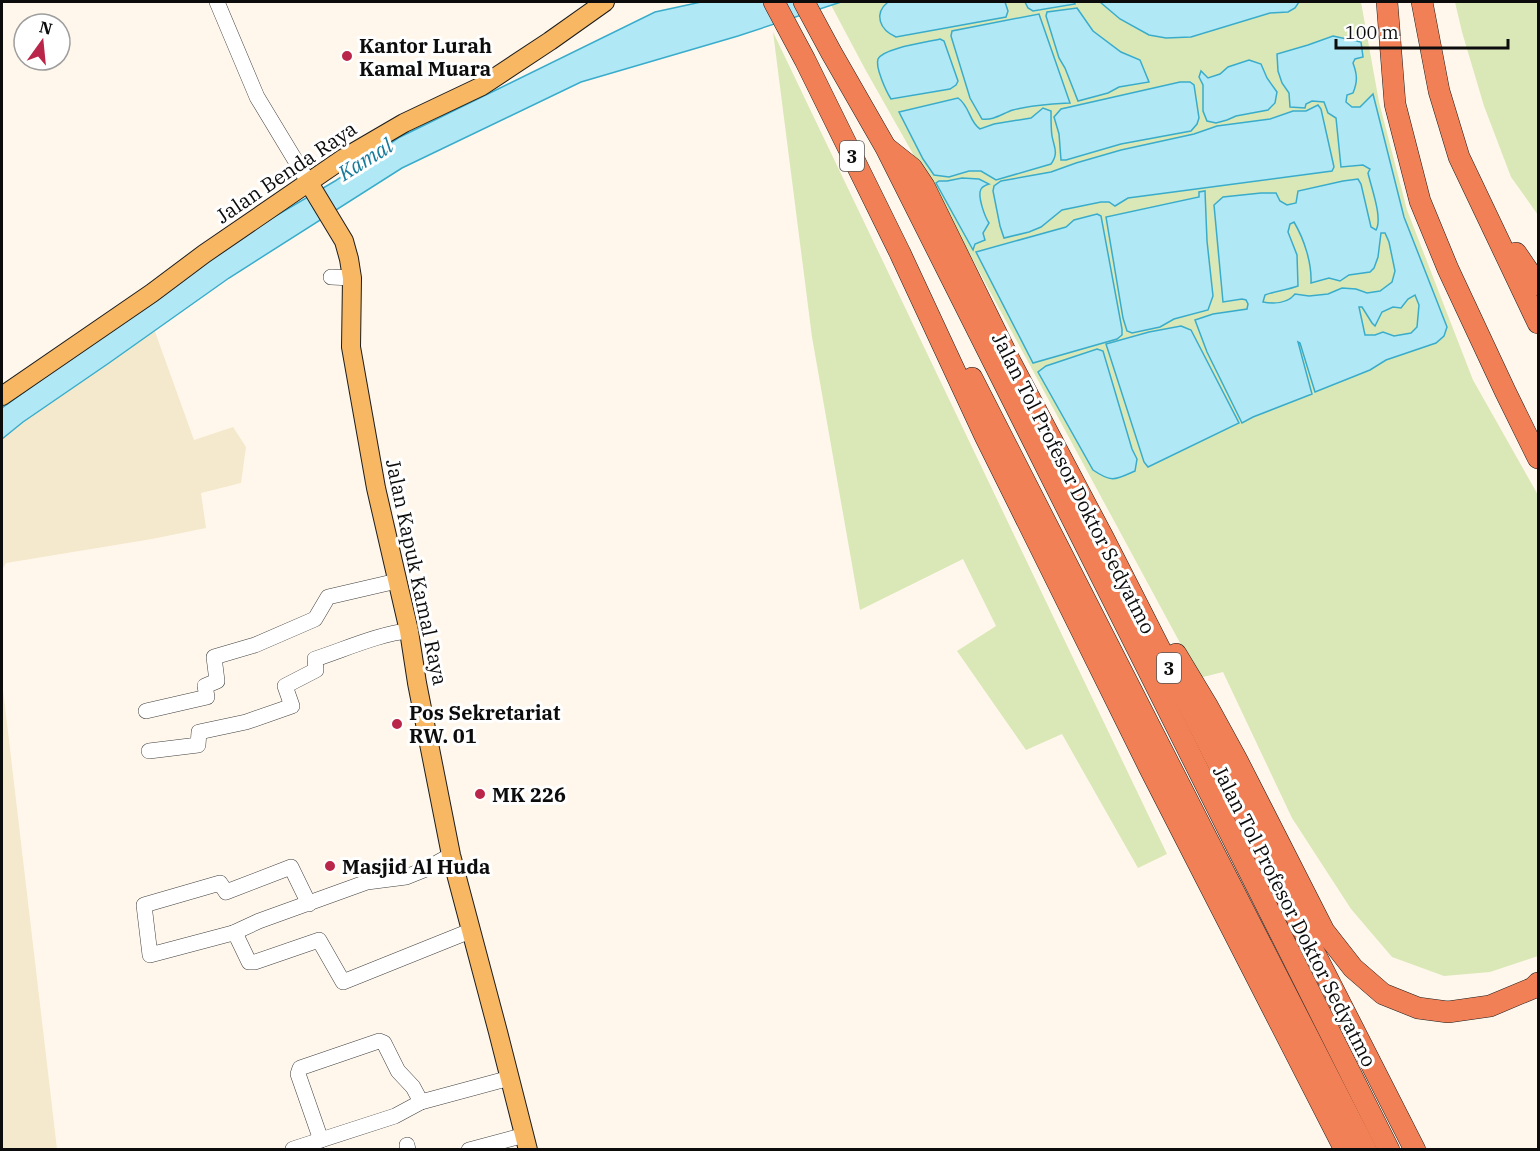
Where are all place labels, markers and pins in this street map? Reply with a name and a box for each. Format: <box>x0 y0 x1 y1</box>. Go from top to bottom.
place label: Kantor Lurah Kamal Muara <box>359 32 492 82</box>
marker: Kantor Lurah Kamal Muara <box>340 49 354 63</box>
place label: Pos Sekretariat RW. 01 <box>409 699 561 749</box>
marker: Pos Sekretariat RW. 01 <box>390 717 404 731</box>
place label: MK 226 <box>492 781 566 808</box>
marker: MK 226 <box>473 787 487 801</box>
place label: Masjid Al Huda <box>342 853 490 880</box>
marker: Masjid Al Huda <box>323 859 337 873</box>

